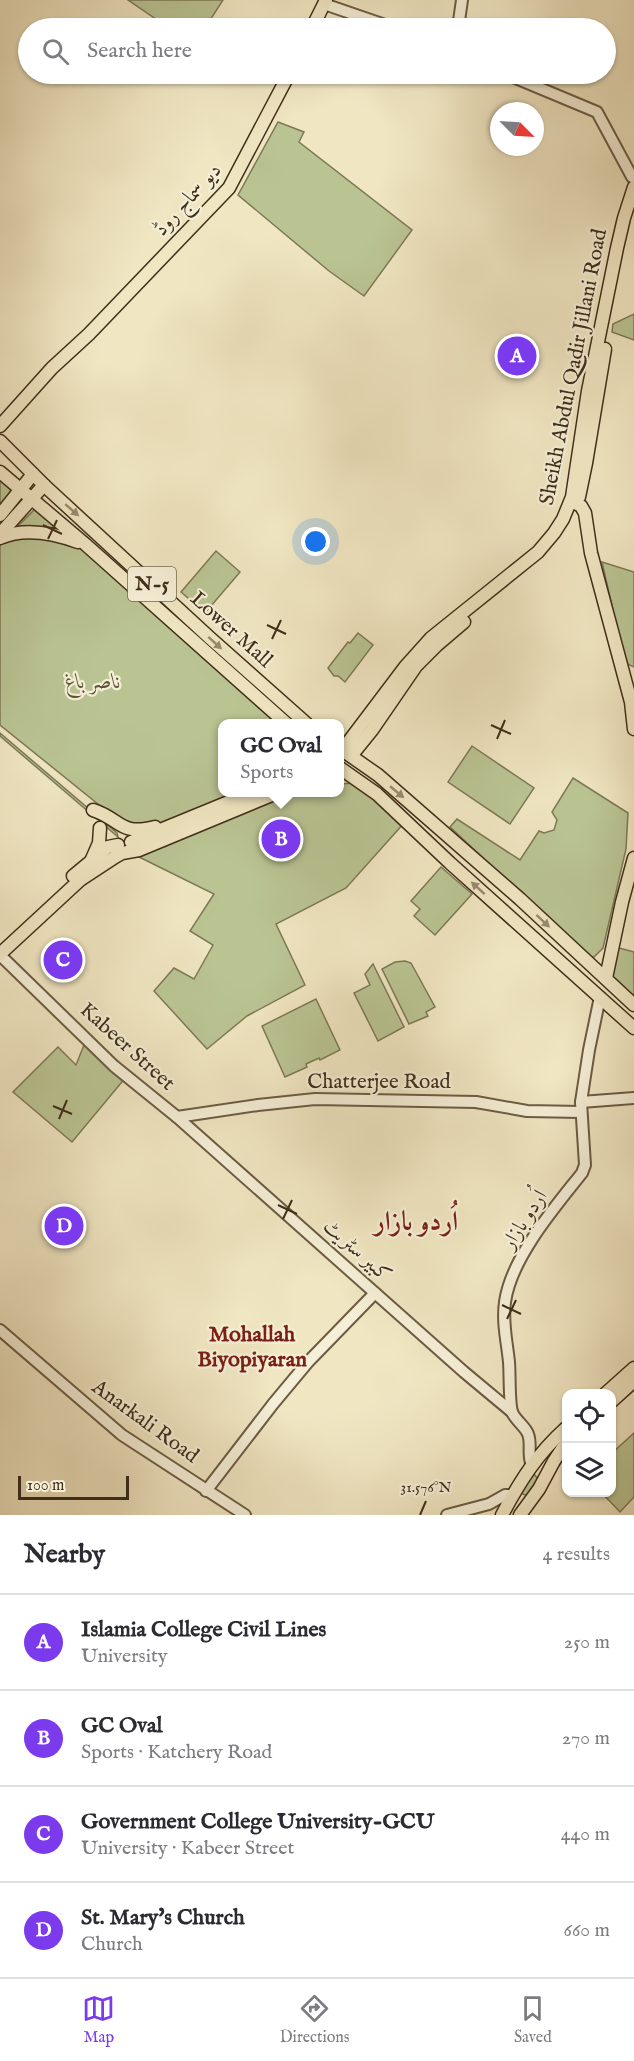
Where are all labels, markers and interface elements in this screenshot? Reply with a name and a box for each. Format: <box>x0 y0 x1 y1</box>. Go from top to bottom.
search box <box>18 18 616 84</box>
icon: search <box>39 35 72 68</box>
text: Search here <box>87 37 192 65</box>
north arrow <box>490 102 544 156</box>
street label: دیو سماج روڈ <box>148 158 231 245</box>
street label: Sheikh Abdul Qadir Jillani Road <box>534 226 614 507</box>
pin: A <box>498 334 536 378</box>
one-way arrow <box>64 503 79 516</box>
your location <box>301 527 330 556</box>
road number: N-5 <box>128 567 176 601</box>
street label: Lower Mall <box>184 586 278 674</box>
one-way arrow <box>208 636 223 650</box>
park label: ناصر باغ <box>65 669 121 699</box>
popup <box>218 719 344 797</box>
text: GC Oval <box>240 732 322 760</box>
text: Sports <box>240 760 293 785</box>
one-way arrow <box>389 785 404 798</box>
pin: B <box>262 816 300 862</box>
one-way arrow <box>471 882 486 895</box>
one-way arrow <box>536 913 550 927</box>
pin: C <box>44 938 82 982</box>
street label: Kabeer Street <box>74 997 180 1097</box>
street label: Chatterjee Road <box>307 1069 451 1096</box>
street label: اُردو بازار <box>490 1182 554 1256</box>
district label: اُردو بازار <box>371 1199 458 1240</box>
pin: D <box>44 1204 84 1248</box>
street label: کبیر سٹریٹ <box>317 1213 397 1289</box>
district label: Mohallah Biyopiyaran <box>197 1321 307 1374</box>
street label: Anarkali Road <box>85 1374 204 1470</box>
map controls <box>562 1389 616 1497</box>
button: locate <box>562 1389 616 1443</box>
button: layers <box>562 1443 616 1497</box>
scale bar <box>18 1473 129 1500</box>
text: 100 m <box>27 1476 64 1496</box>
text: 31.576°N <box>401 1478 451 1497</box>
text: Nearby <box>24 1538 105 1571</box>
text: 4 results <box>543 1542 610 1567</box>
text: Islamia College Civil Lines <box>81 1616 326 1644</box>
text: A <box>37 1630 50 1655</box>
text: 250 m <box>564 1630 610 1655</box>
text: University <box>81 1644 168 1669</box>
text: GC Oval <box>81 1712 162 1740</box>
text: B <box>37 1726 50 1751</box>
text: 270 m <box>562 1726 610 1751</box>
text: Sports · Katchery Road <box>81 1740 272 1765</box>
text: Government College University-GCU <box>81 1808 434 1836</box>
text: C <box>36 1822 51 1847</box>
text: 440 m <box>561 1822 610 1847</box>
text: University · Kabeer Street <box>81 1836 294 1861</box>
text: St. Mary's Church <box>81 1904 245 1932</box>
text: D <box>35 1918 52 1943</box>
text: 660 m <box>563 1918 610 1943</box>
text: Church <box>81 1932 143 1957</box>
tab: Map <box>82 1992 115 2048</box>
tab: Directions <box>280 1992 349 2048</box>
tab: Saved <box>514 1992 552 2048</box>

